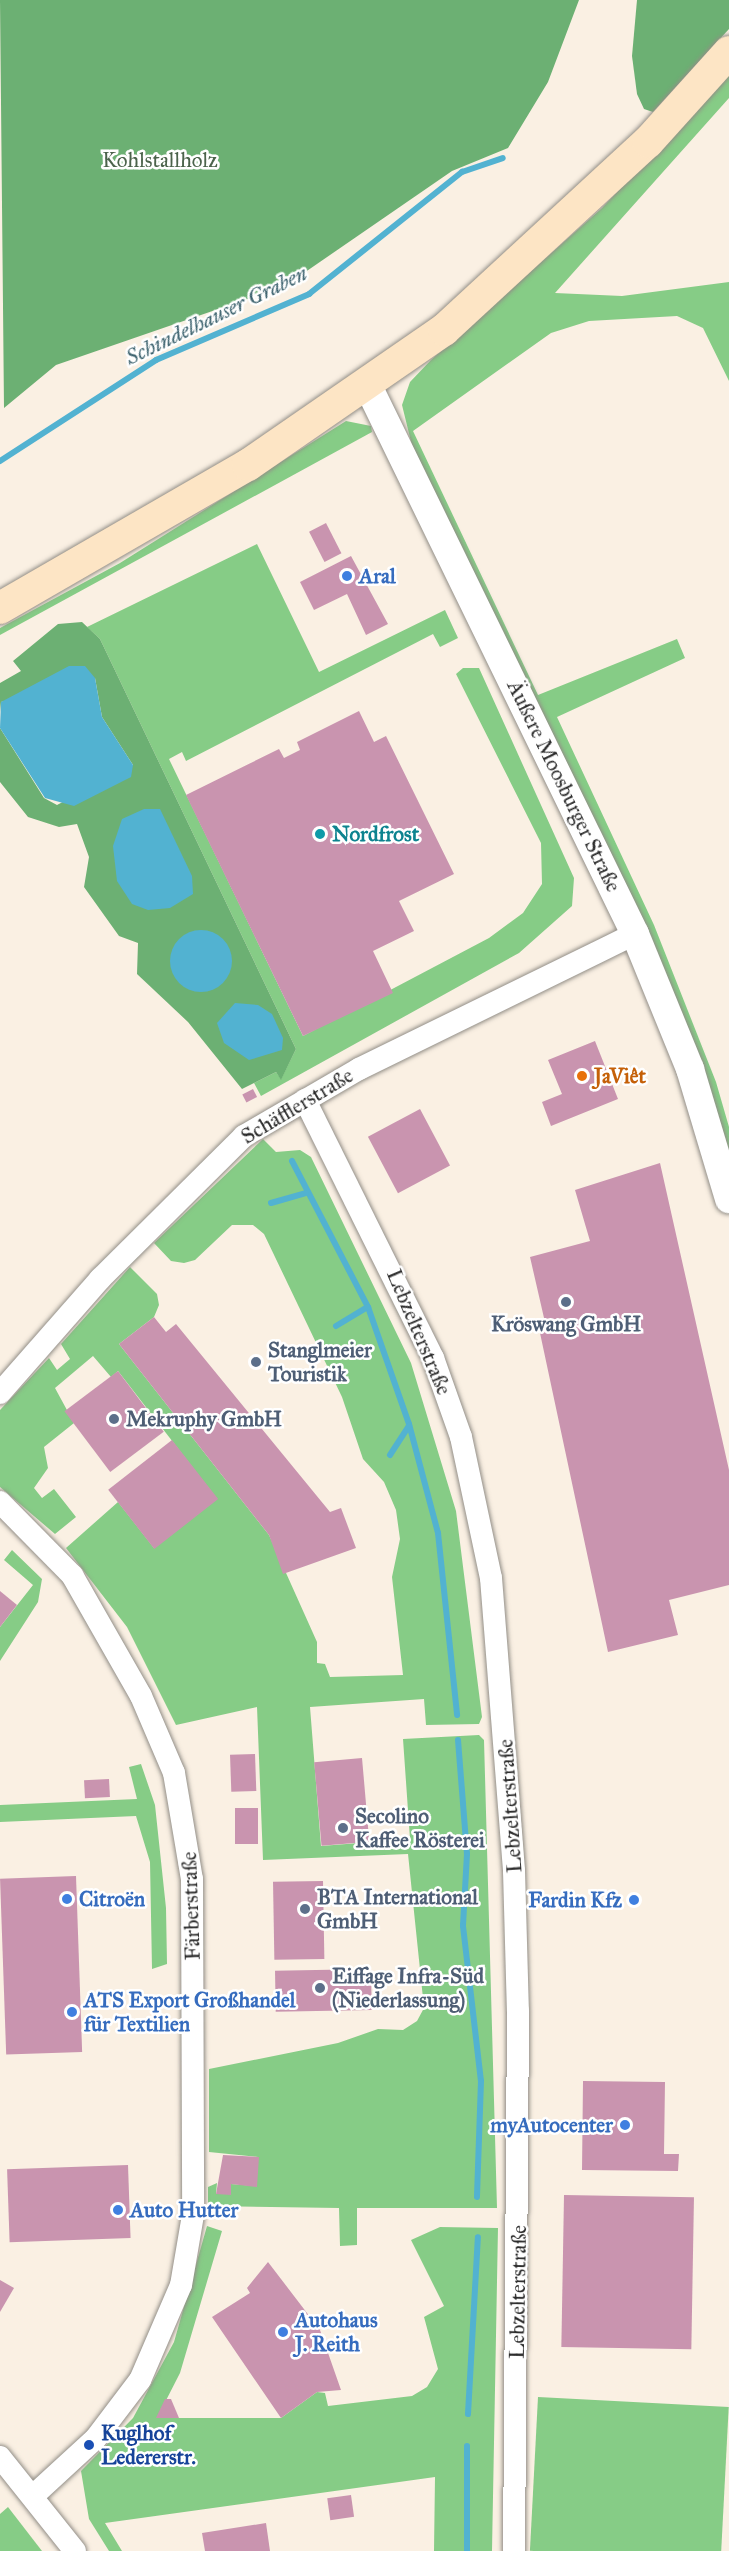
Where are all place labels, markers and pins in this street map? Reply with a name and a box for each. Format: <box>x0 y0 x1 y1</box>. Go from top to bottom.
place label: Aral <box>359 563 396 589</box>
marker: Aral <box>340 569 354 583</box>
place label: Nordfrost <box>332 821 419 847</box>
marker: Nordfrost <box>313 827 327 841</box>
place label: JaViêt <box>594 1063 646 1089</box>
marker: JaViêt <box>575 1069 589 1083</box>
marker: Kröswang GmbH <box>559 1295 573 1309</box>
place label: Kröswang GmbH <box>491 1311 641 1337</box>
place label: Stanglmeier Touristik <box>268 1337 372 1387</box>
marker: Stanglmeier Touristik <box>249 1355 263 1369</box>
place label: Mekruphy GmbH <box>126 1406 282 1432</box>
marker: Mekruphy GmbH <box>107 1412 121 1426</box>
place label: Secolino Kaffee Rösterei <box>355 1803 485 1853</box>
marker: Secolino Kaffee Rösterei <box>336 1821 350 1835</box>
place label: BTA International GmbH <box>317 1884 478 1934</box>
place label: Citroën <box>79 1886 145 1912</box>
place label: Fardin Kfz <box>528 1887 622 1913</box>
marker: Citroën <box>60 1892 74 1906</box>
marker: Fardin Kfz <box>627 1893 641 1907</box>
marker: BTA International GmbH <box>298 1902 312 1916</box>
place label: Eiffage Infra-Süd (Niederlassung) <box>332 1963 484 2013</box>
marker: Eiffage Infra-Süd (Niederlassung) <box>313 1981 327 1995</box>
place label: ATS Export Großhandel für Textilien <box>84 1987 295 2037</box>
marker: ATS Export Großhandel für Textilien <box>65 2005 79 2019</box>
place label: myAutocenter <box>490 2112 613 2138</box>
marker: myAutocenter <box>618 2118 632 2132</box>
place label: Auto Hutter <box>130 2197 238 2223</box>
marker: Auto Hutter <box>111 2203 125 2217</box>
place label: Autohaus J. Reith <box>295 2307 378 2357</box>
marker: Autohaus J. Reith <box>276 2325 290 2339</box>
place label: Kuglhof Ledererstr. <box>101 2420 196 2470</box>
marker: Kuglhof Ledererstr. <box>82 2438 96 2452</box>

